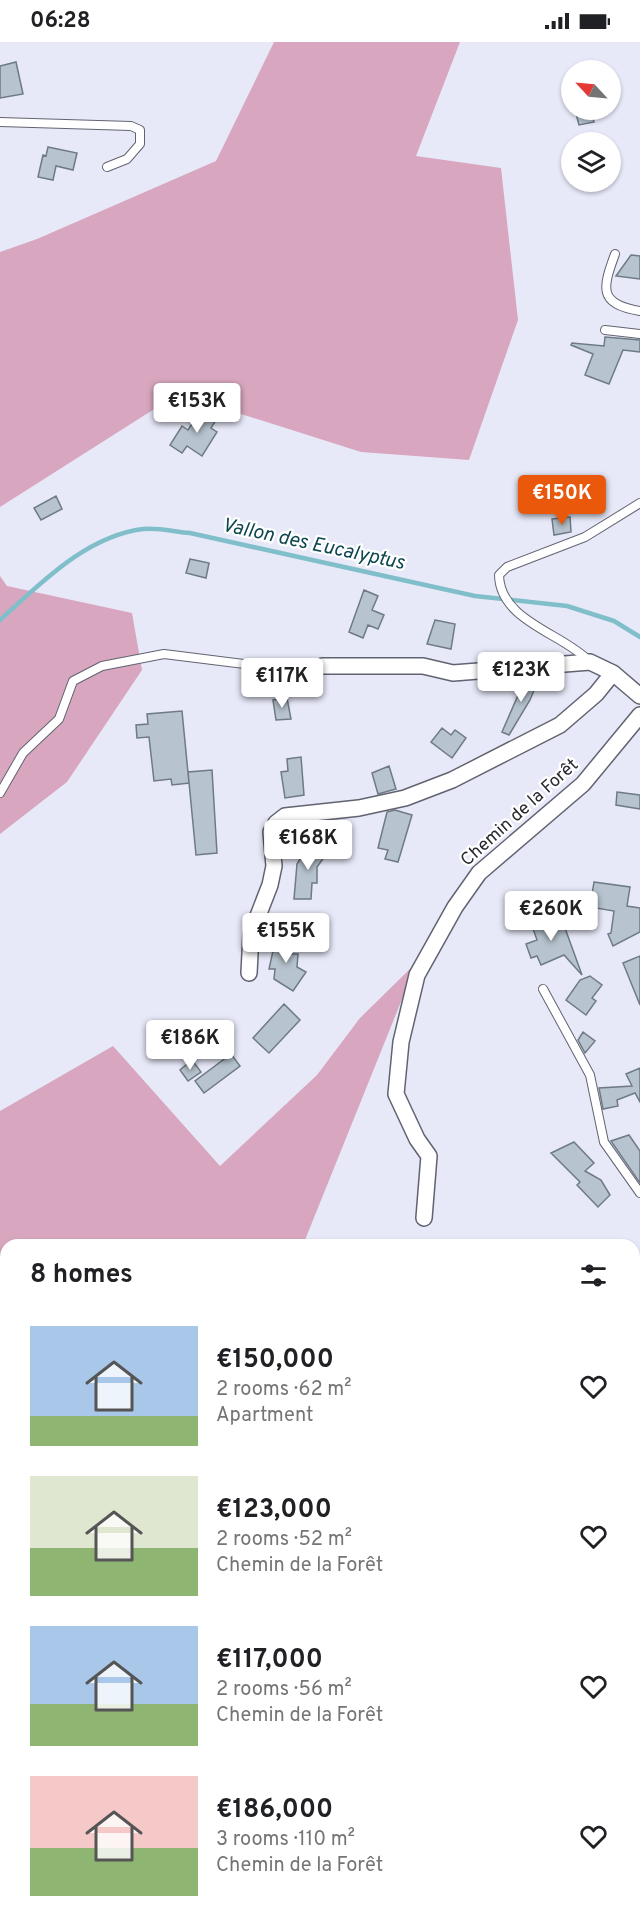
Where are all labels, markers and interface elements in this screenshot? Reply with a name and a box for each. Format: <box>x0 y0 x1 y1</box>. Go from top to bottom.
text: 06:28 <box>30 8 91 35</box>
north arrow <box>561 60 621 120</box>
map controls <box>561 60 621 192</box>
button: layers <box>561 132 621 192</box>
pin: €153K <box>155 383 239 434</box>
text: €153K <box>168 389 227 415</box>
pin: €150K <box>520 475 604 526</box>
text: €150K <box>532 481 592 507</box>
water label: Vallon des Eucalyptus <box>219 513 408 577</box>
pin: €123K <box>479 652 563 703</box>
pin: €117K <box>240 658 324 709</box>
text: €123K <box>491 658 551 684</box>
text: €117K <box>255 664 309 690</box>
street label: Chemin de la Forêt <box>456 754 584 872</box>
pin: €168K <box>266 820 350 871</box>
text: €168K <box>278 826 338 852</box>
pin: €260K <box>509 891 593 942</box>
text: €260K <box>519 897 583 923</box>
pin: €155K <box>244 913 328 964</box>
text: €155K <box>256 919 316 945</box>
pin: €186K <box>148 1020 232 1071</box>
text: €186K <box>160 1026 220 1052</box>
text: 8 homes <box>30 1259 133 1292</box>
icon: filters <box>577 1259 610 1292</box>
text: €150,000 <box>216 1344 334 1377</box>
icon: home <box>78 1350 150 1422</box>
icon: heart <box>577 1370 610 1403</box>
text: 2 rooms · 62 m² <box>216 1377 352 1403</box>
text: Apartment <box>216 1403 314 1429</box>
text: €123,000 <box>216 1494 332 1527</box>
icon: home <box>78 1500 150 1572</box>
icon: heart <box>577 1520 610 1553</box>
text: 2 rooms · 52 m² <box>216 1527 352 1553</box>
text: Chemin de la Forêt <box>216 1553 383 1579</box>
text: €117,000 <box>216 1644 323 1677</box>
icon: home <box>78 1650 150 1722</box>
icon: heart <box>577 1670 610 1703</box>
text: 2 rooms · 56 m² <box>216 1677 352 1703</box>
text: Chemin de la Forêt <box>216 1703 383 1729</box>
text: €186,000 <box>216 1794 333 1827</box>
icon: home <box>78 1800 150 1872</box>
icon: heart <box>577 1820 610 1853</box>
text: 3 rooms · 110 m² <box>216 1827 355 1853</box>
text: Chemin de la Forêt <box>216 1853 383 1879</box>

